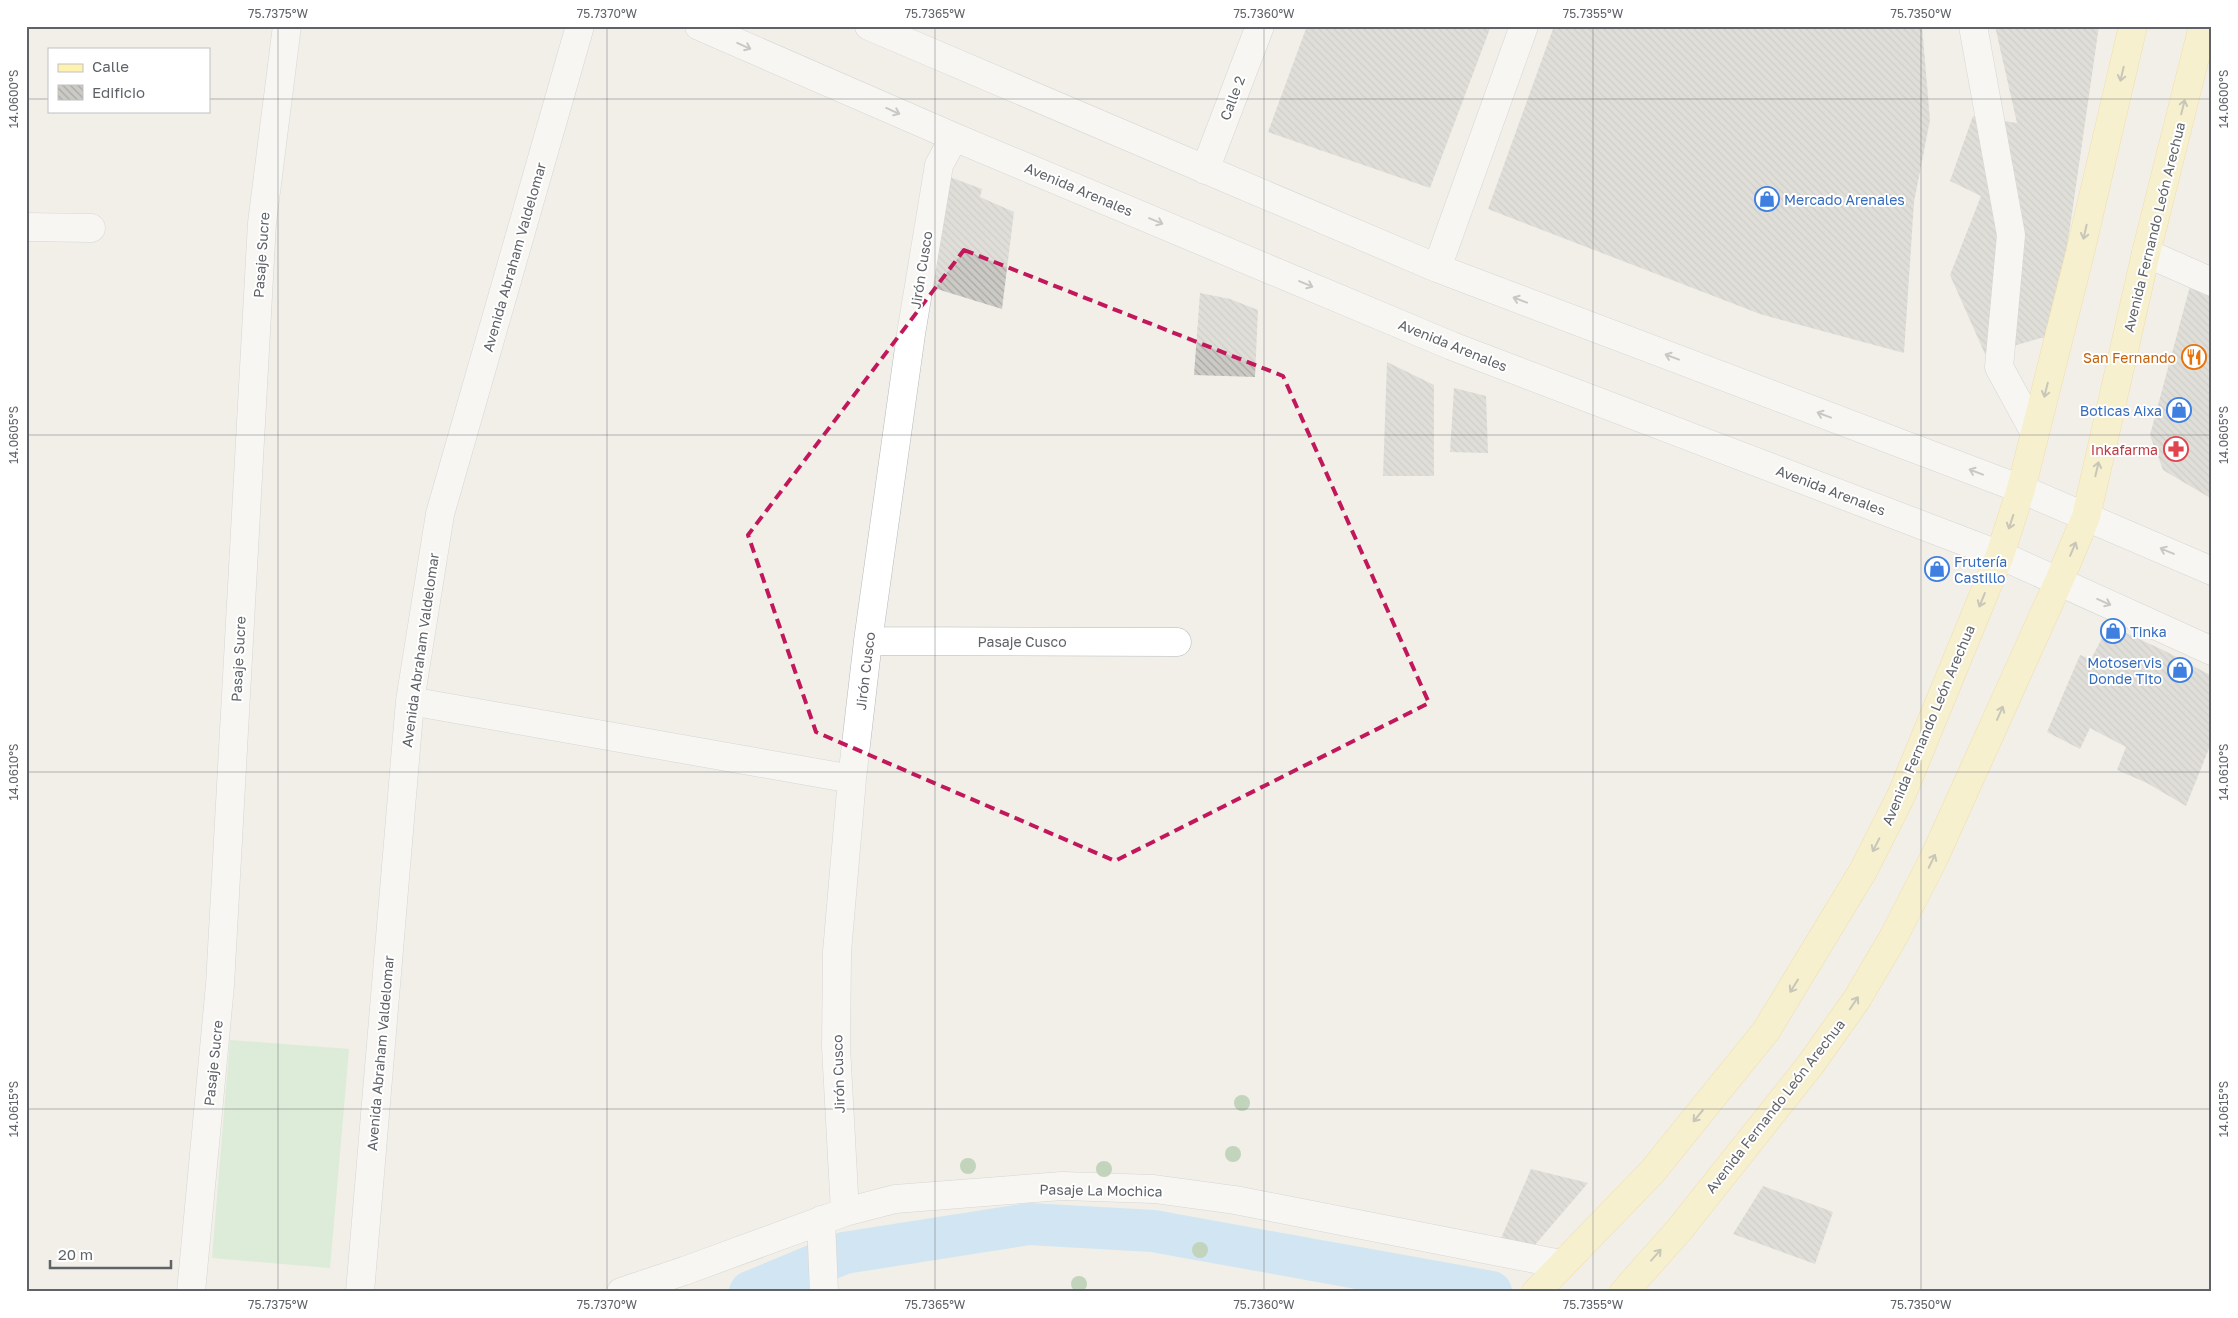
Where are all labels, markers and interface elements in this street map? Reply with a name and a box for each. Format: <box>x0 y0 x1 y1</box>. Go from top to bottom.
text: 75.7375°W <box>248 6 308 21</box>
text: 75.7370°W <box>577 6 638 21</box>
text: 75.7365°W <box>905 6 966 21</box>
text: 75.7360°W <box>1233 6 1295 21</box>
text: 75.7355°W <box>1563 6 1624 21</box>
text: 75.7350°W <box>1891 6 1952 21</box>
one-way arrow <box>736 41 751 51</box>
legend <box>48 48 210 112</box>
text: Calle <box>92 57 129 75</box>
one-way arrow <box>2117 65 2126 81</box>
text: 14.0600°S <box>6 69 21 128</box>
text: 14.0600°S <box>2216 69 2231 128</box>
street label: Calle 2 <box>1216 73 1248 123</box>
text: Edificio <box>92 83 145 101</box>
one-way arrow <box>2179 99 2188 115</box>
one-way arrow <box>885 106 900 116</box>
street label: Avenida Fernando León Arechua <box>2120 120 2188 334</box>
street label: Avenida Arenales <box>1022 159 1136 219</box>
street label: Avenida Abraham Valdelomar <box>479 160 549 354</box>
shop icon: Mercado Arenales <box>1754 186 1780 212</box>
place label: Mercado Arenales <box>1784 191 1905 208</box>
street label: Pasaje Sucre <box>250 211 272 299</box>
one-way arrow <box>1148 217 1163 227</box>
one-way arrow <box>2080 224 2089 240</box>
street label: Jirón Cusco <box>906 230 936 310</box>
one-way arrow <box>1298 280 1313 290</box>
one-way arrow <box>1513 295 1528 304</box>
street label: Avenida Arenales <box>1396 315 1510 375</box>
restaurant icon: San Fernando <box>2181 344 2207 370</box>
place label: San Fernando <box>2083 349 2176 366</box>
one-way arrow <box>1665 352 1680 361</box>
one-way arrow <box>2041 381 2050 397</box>
shop icon: Boticas Aixa <box>2166 397 2192 423</box>
place label: Boticas Aixa <box>2080 402 2162 419</box>
text: 14.0605°S <box>6 406 21 464</box>
text: 14.0605°S <box>2216 406 2231 464</box>
one-way arrow <box>1817 409 1832 419</box>
pharmacy icon: Inkafarma <box>2163 436 2189 462</box>
place label: Inkafarma <box>2091 441 2158 458</box>
street label: Avenida Arenales <box>1774 461 1888 519</box>
one-way arrow <box>2093 462 2102 478</box>
one-way arrow <box>1969 467 1984 476</box>
one-way arrow <box>2005 514 2015 530</box>
one-way arrow <box>2069 542 2078 557</box>
one-way arrow <box>2160 546 2175 556</box>
street label: Avenida Abraham Valdelomar <box>398 551 442 748</box>
place label: Frutería Castillo <box>1954 553 2007 586</box>
shop icon: Frutería Castillo <box>1924 556 1950 582</box>
one-way arrow <box>1976 592 1986 607</box>
one-way arrow <box>2096 597 2111 607</box>
street label: Pasaje Sucre <box>227 616 249 702</box>
shop icon: Tinka <box>2100 618 2126 644</box>
street label: Avenida Fernando León Arechua <box>1878 622 1978 828</box>
place label: Tinka <box>2130 623 2167 640</box>
street label: Jirón Cusco <box>852 631 878 711</box>
street label: Pasaje Cusco <box>977 633 1067 650</box>
place label: Motoservis Donde Tito <box>2087 654 2162 687</box>
shop icon: Motoservis Donde Tito <box>2167 657 2193 683</box>
one-way arrow <box>1995 706 2005 721</box>
text: 14.0610°S <box>6 743 21 801</box>
text: 14.0610°S <box>2216 743 2231 801</box>
one-way arrow <box>1871 837 1880 852</box>
one-way arrow <box>1928 854 1937 869</box>
street label: Avenida Abraham Valdelomar <box>363 954 397 1152</box>
one-way arrow <box>1789 978 1799 992</box>
one-way arrow <box>1849 997 1859 1011</box>
street label: Avenida Fernando León Arechua <box>1702 1016 1848 1196</box>
street label: Pasaje Sucre <box>200 1019 226 1107</box>
street label: Jirón Cusco <box>828 1034 848 1114</box>
text: 14.0615°S <box>6 1080 21 1137</box>
text: 14.0615°S <box>2216 1080 2231 1137</box>
one-way arrow <box>1693 1110 1704 1123</box>
street label: Pasaje La Mochica <box>1039 1180 1163 1200</box>
scale bar <box>50 1238 171 1270</box>
text: 20 m <box>58 1245 93 1263</box>
one-way arrow <box>1651 1249 1662 1262</box>
text: 75.7375°W <box>248 1297 308 1312</box>
text: 75.7370°W <box>577 1297 638 1312</box>
text: 75.7365°W <box>905 1297 966 1312</box>
text: 75.7360°W <box>1233 1297 1295 1312</box>
text: 75.7355°W <box>1563 1297 1624 1312</box>
text: 75.7350°W <box>1891 1297 1952 1312</box>

